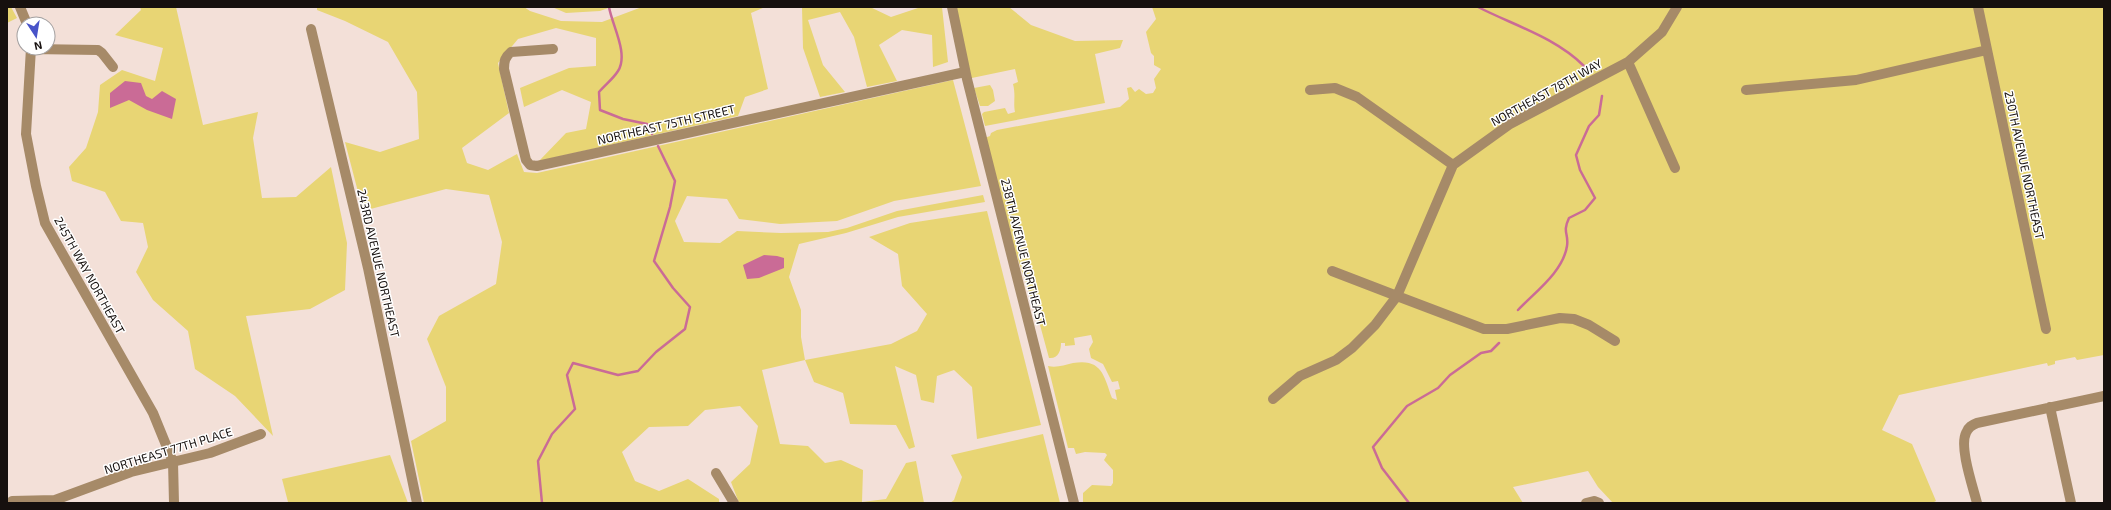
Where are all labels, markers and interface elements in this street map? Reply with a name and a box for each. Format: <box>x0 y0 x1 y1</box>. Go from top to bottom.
north arrow <box>16 16 56 56</box>
text: N <box>33 39 43 53</box>
street label: NORTHEAST 78TH WAY <box>1488 56 1604 128</box>
street label: 230TH AVENUE NORTHEAST <box>2002 89 2048 241</box>
street label: NORTHEAST 75TH STREET <box>596 101 736 147</box>
street label: 238TH AVENUE NORTHEAST <box>999 177 1049 327</box>
street label: 243RD AVENUE NORTHEAST <box>355 187 403 339</box>
street label: 245TH WAY NORTHEAST <box>52 214 128 336</box>
street label: NORTHEAST 77TH PLACE <box>102 424 234 476</box>

